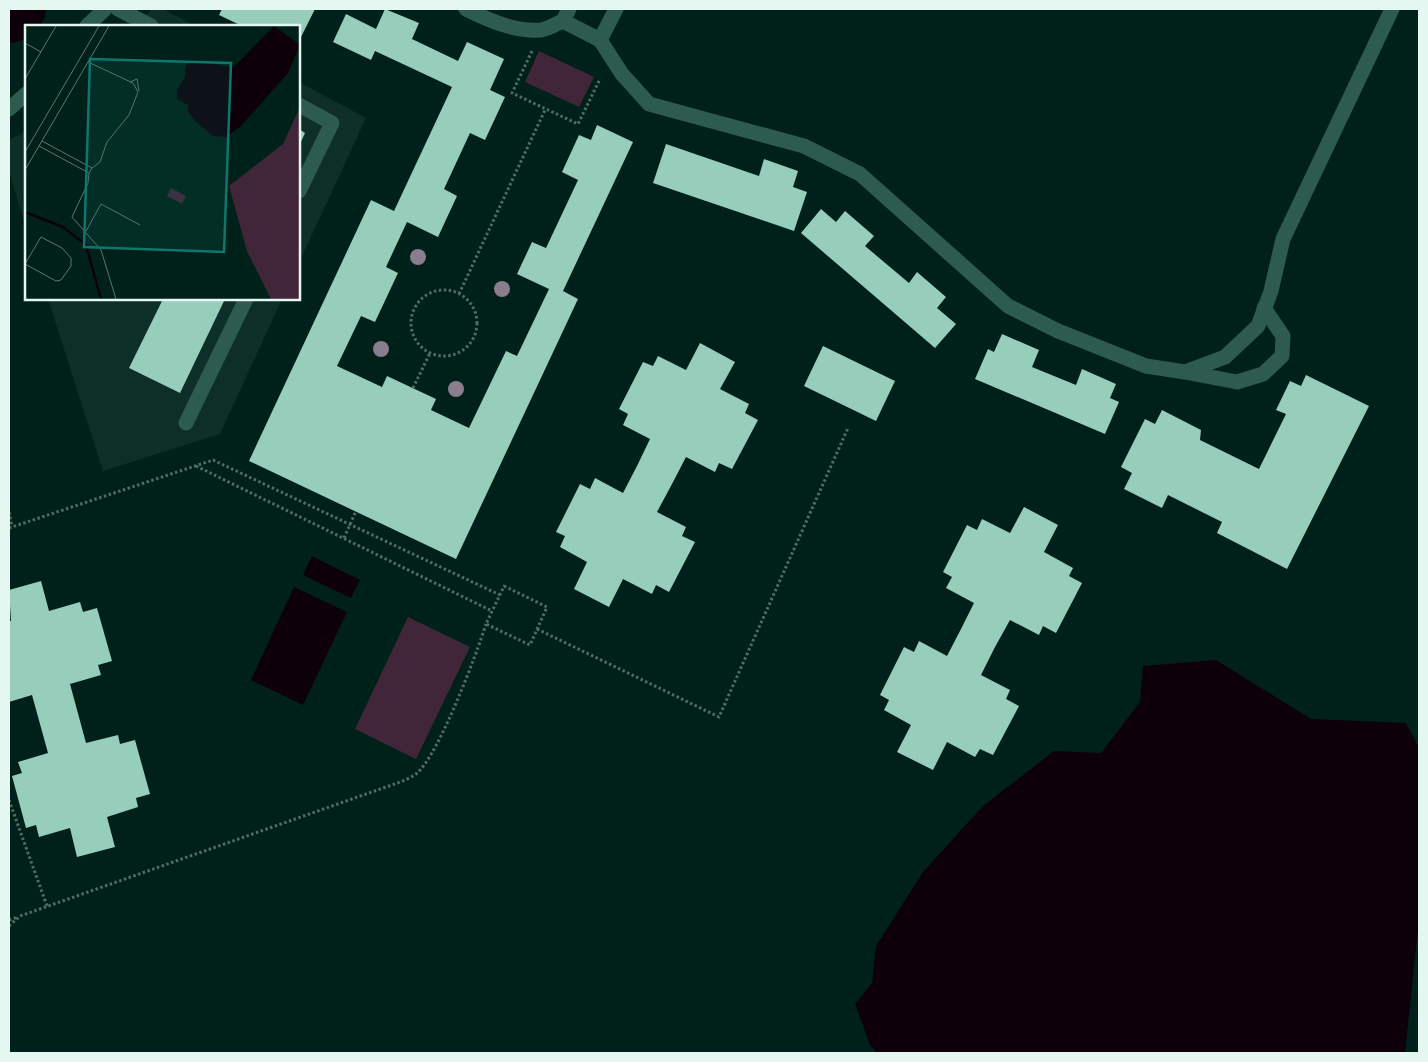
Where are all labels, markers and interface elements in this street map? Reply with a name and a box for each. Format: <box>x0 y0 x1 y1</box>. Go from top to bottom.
inset map <box>25 25 300 300</box>

